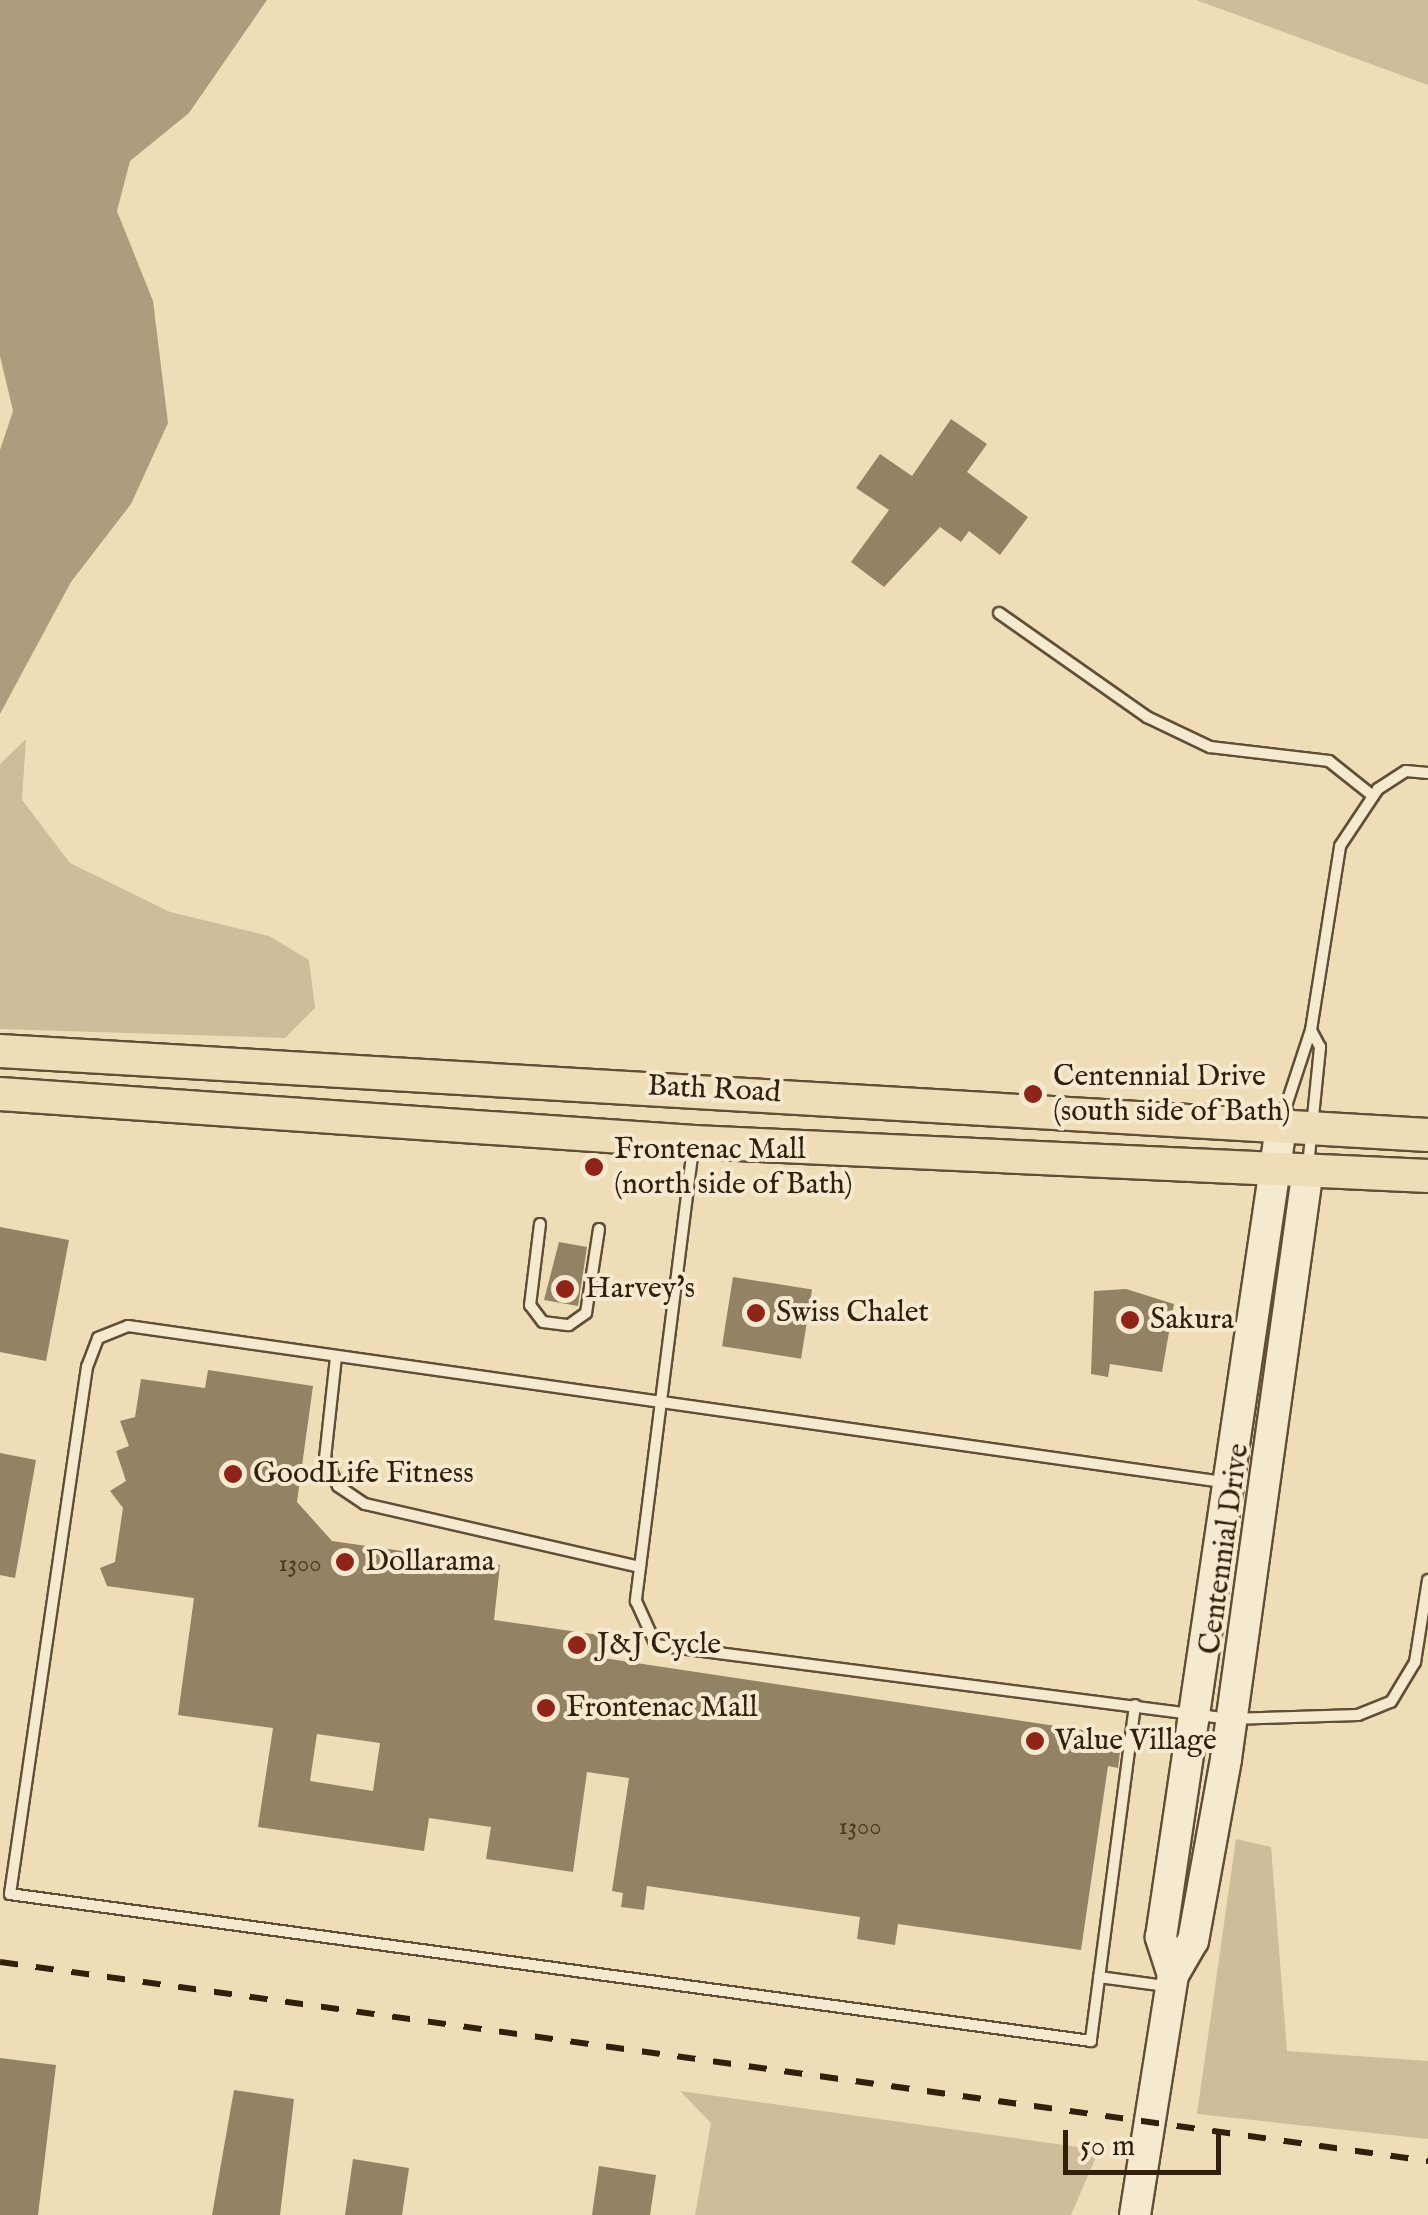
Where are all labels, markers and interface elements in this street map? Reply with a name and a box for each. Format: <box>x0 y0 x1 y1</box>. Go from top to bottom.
place label: Centennial Drive (south side of Bath) <box>1053 1059 1291 1130</box>
street label: Bath Road <box>646 1069 782 1111</box>
marker: Centennial Drive (south side of Bath) <box>1022 1083 1044 1105</box>
place label: Frontenac Mall (north side of Bath) <box>614 1132 853 1202</box>
marker: Frontenac Mall (north side of Bath) <box>583 1156 605 1178</box>
place label: Harvey's <box>585 1271 695 1307</box>
marker: Harvey's <box>554 1278 576 1300</box>
place label: Swiss Chalet <box>776 1295 929 1331</box>
marker: Swiss Chalet <box>745 1302 767 1324</box>
place label: Sakura <box>1150 1302 1234 1338</box>
marker: Sakura <box>1119 1309 1141 1331</box>
street label: Centennial Drive <box>1192 1441 1258 1657</box>
place label: GoodLife Fitness <box>253 1456 474 1492</box>
marker: GoodLife Fitness <box>222 1463 244 1485</box>
place label: Dollarama <box>365 1544 495 1580</box>
house number: 1300 <box>278 1549 322 1579</box>
marker: Dollarama <box>334 1551 356 1573</box>
place label: J&J Cycle <box>597 1627 721 1663</box>
marker: J&J Cycle <box>566 1634 588 1656</box>
place label: Frontenac Mall <box>566 1690 758 1726</box>
marker: Frontenac Mall <box>535 1697 557 1719</box>
place label: Value Village <box>1055 1723 1217 1759</box>
marker: Value Village <box>1024 1730 1046 1752</box>
house number: 1300 <box>838 1812 882 1842</box>
scale bar <box>1068 2110 1226 2172</box>
text: 50 m <box>1080 2128 1135 2166</box>

